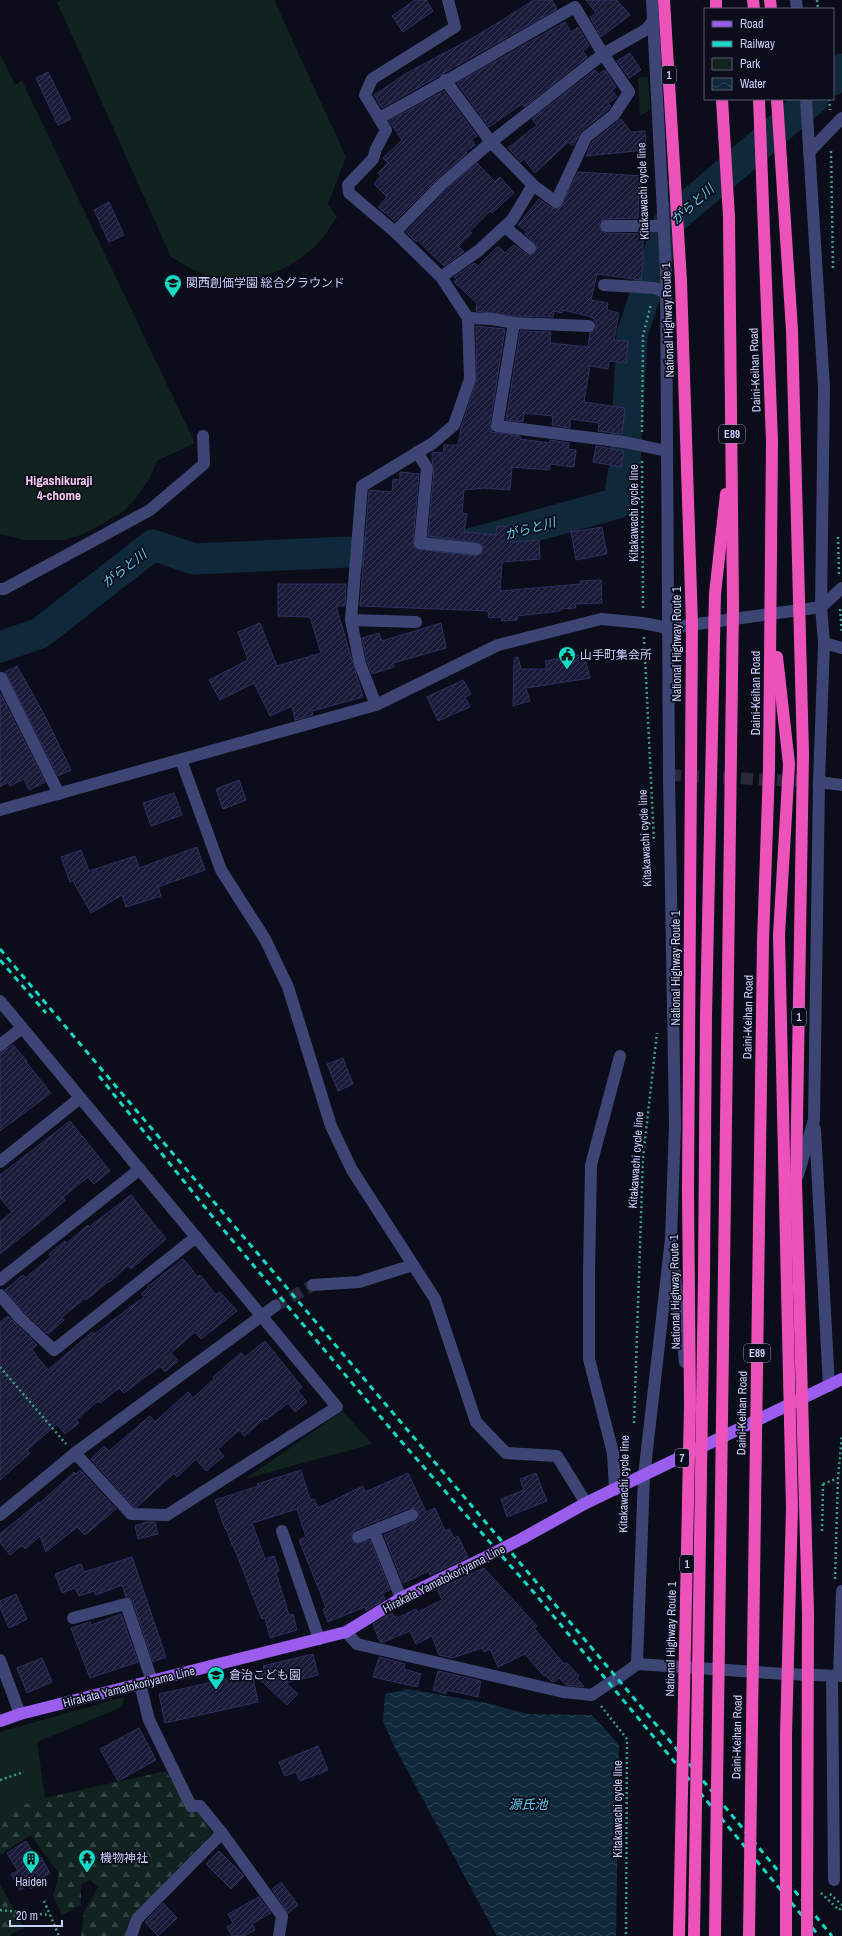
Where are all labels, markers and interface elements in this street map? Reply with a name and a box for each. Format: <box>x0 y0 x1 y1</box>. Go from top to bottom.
legend <box>704 8 834 100</box>
text: Road <box>740 16 764 32</box>
text: Railway <box>740 36 775 52</box>
text: Park <box>740 56 760 72</box>
road number: 1 <box>662 66 676 84</box>
text: Water <box>740 76 767 92</box>
street label: Kitakawachi cycle line <box>633 142 653 240</box>
water label: がらと川 <box>667 179 719 228</box>
street label: National Highway Route 1 <box>658 262 678 378</box>
school or university icon: 関西創価学園 総合グラウンド <box>163 273 183 298</box>
place label: 関西創価学園 総合グラウンド <box>186 275 345 291</box>
street label: Daini-Keihan Road <box>746 328 764 412</box>
road number: E89 <box>719 425 745 443</box>
street label: Kitakawachi cycle line <box>626 464 642 562</box>
district label: Higashikuraji 4-chome <box>26 472 93 504</box>
water label: がらと川 <box>503 513 559 543</box>
water label: がらと川 <box>99 544 152 591</box>
street label: National Highway Route 1 <box>669 586 685 701</box>
public building icon: 山手町集会所 <box>557 645 577 670</box>
place label: 山手町集会所 <box>580 647 652 663</box>
street label: Daini-Keihan Road <box>748 651 764 735</box>
street label: Kitakawachi cycle line <box>634 789 656 887</box>
street label: National Highway Route 1 <box>668 910 684 1025</box>
street label: Daini-Keihan Road <box>739 975 757 1059</box>
road number: 1 <box>792 1008 806 1026</box>
street label: Kitakawachi cycle line <box>625 1111 647 1209</box>
street label: National Highway Route 1 <box>666 1234 684 1350</box>
road number: E89 <box>744 1344 770 1362</box>
street label: Daini-Keihan Road <box>733 1371 751 1455</box>
street label: Kitakawachi cycle line <box>615 1435 633 1533</box>
road number: 7 <box>675 1449 689 1467</box>
street label: Hirakata Yamatokoriyama Line <box>380 1541 508 1617</box>
road number: 1 <box>680 1555 694 1573</box>
street label: National Highway Route 1 <box>662 1581 680 1697</box>
street label: Hirakata Yamatokoriyama Line <box>61 1663 197 1711</box>
school or university icon: 倉治こども園 <box>206 1665 226 1690</box>
place label: 倉治こども園 <box>229 1667 301 1683</box>
street label: Daini-Keihan Road <box>728 1695 746 1779</box>
street label: Kitakawachi cycle line <box>610 1760 626 1858</box>
water label: 源氏池 <box>508 1796 549 1813</box>
temple icon: 機物神社 <box>77 1848 97 1873</box>
building icon: Haiden <box>21 1849 41 1874</box>
place label: 機物神社 <box>100 1850 148 1866</box>
place label: Haiden <box>15 1874 47 1890</box>
scale bar <box>10 1902 62 1928</box>
text: 20 m <box>16 1908 38 1924</box>

